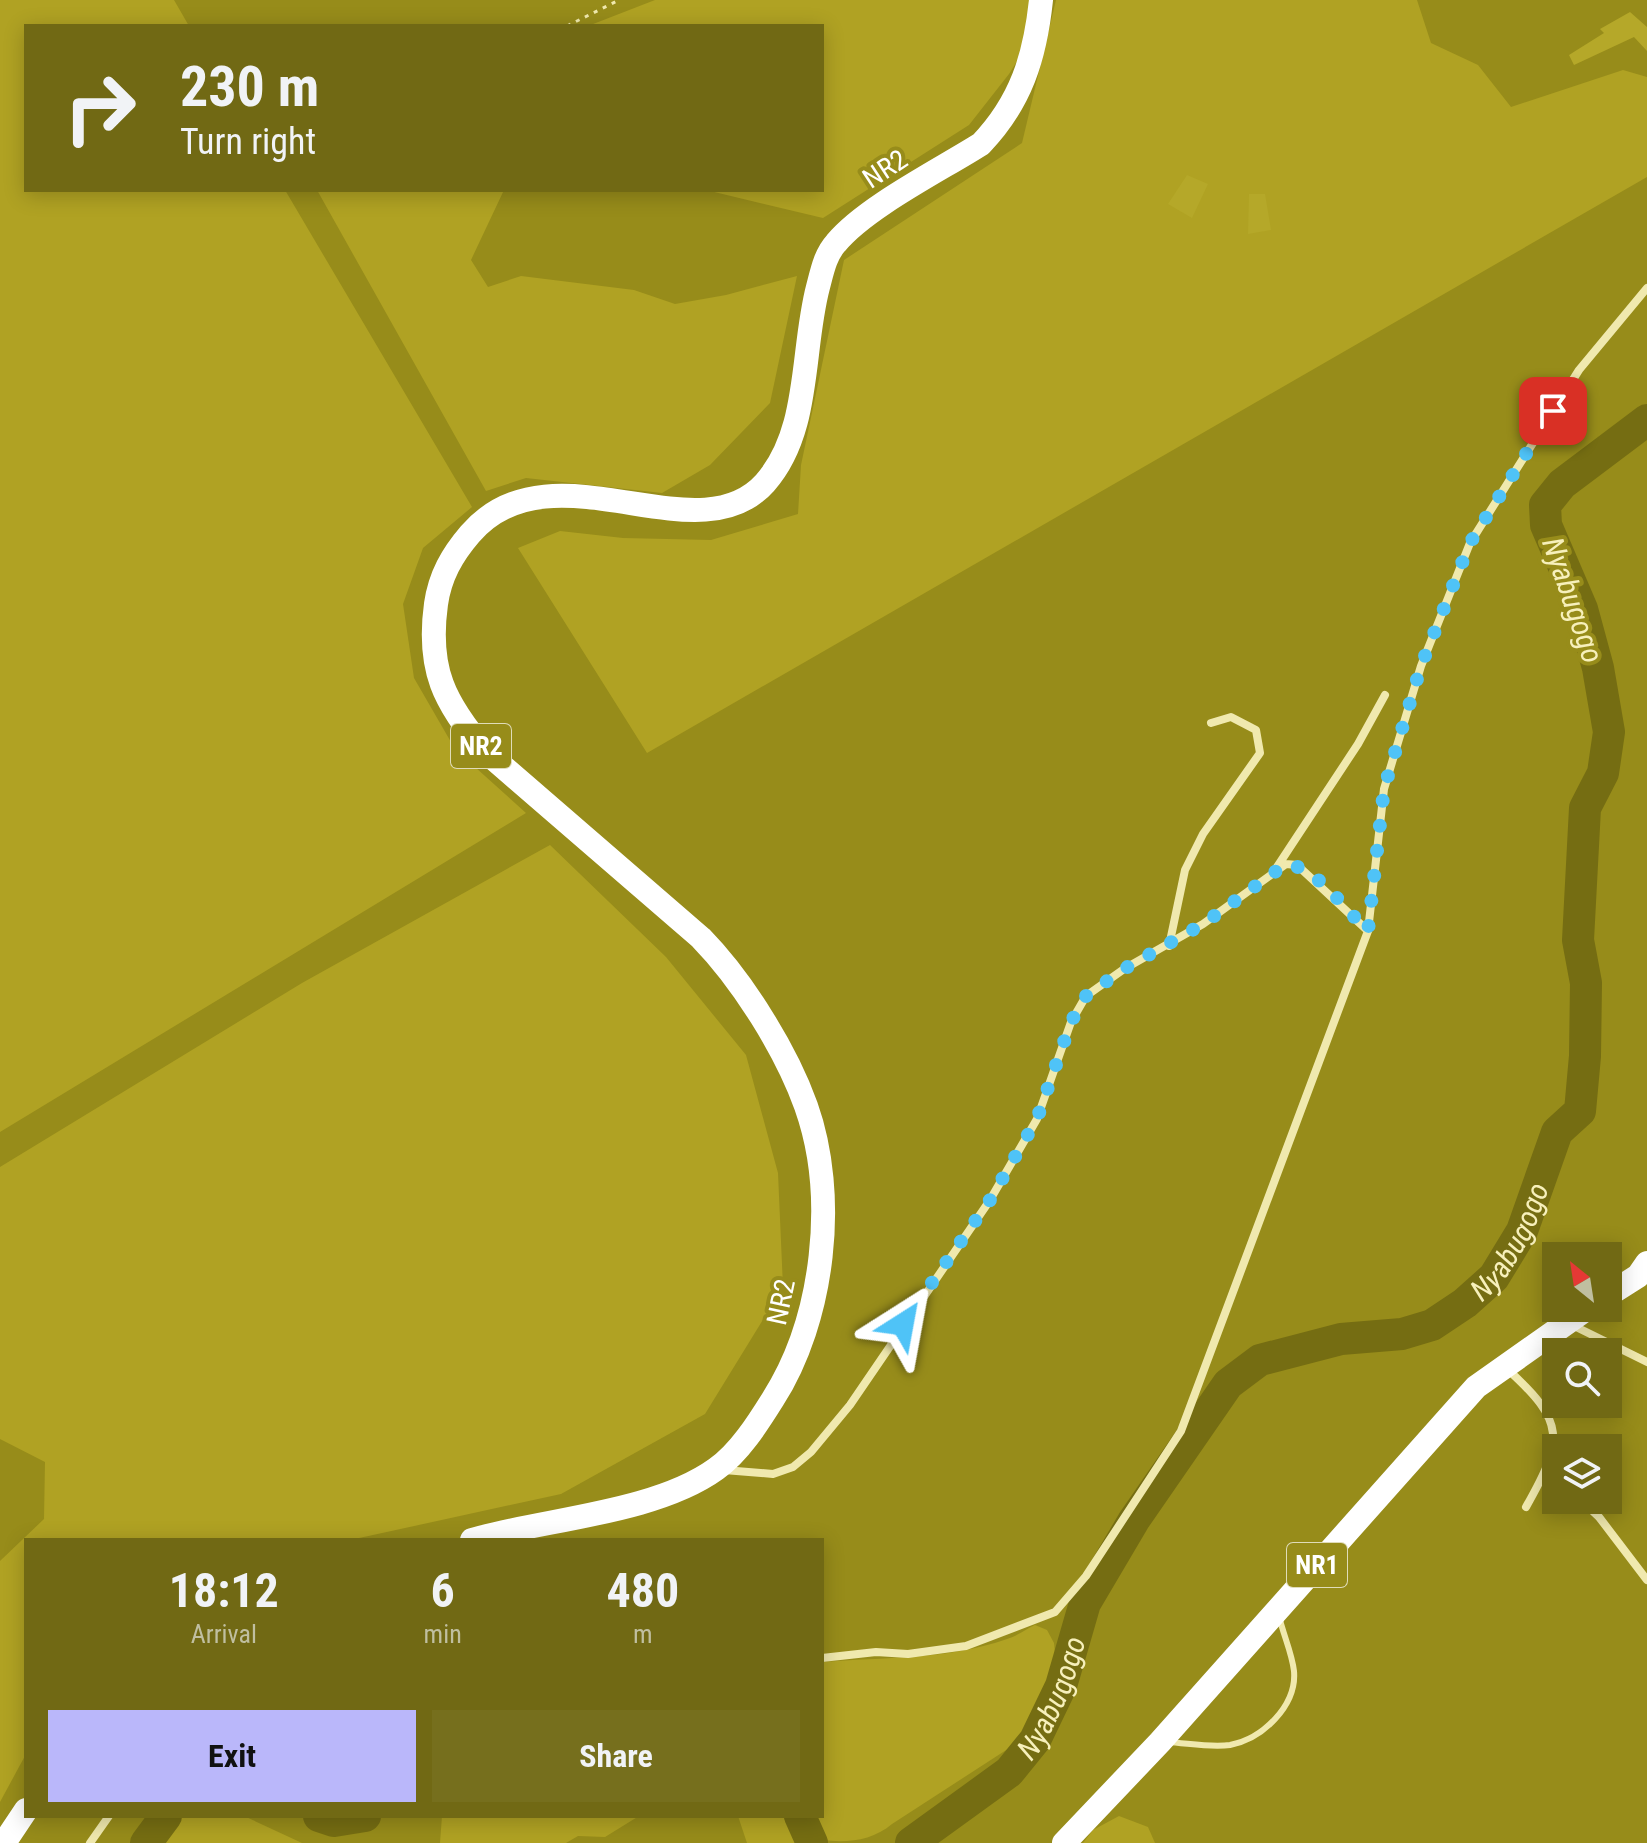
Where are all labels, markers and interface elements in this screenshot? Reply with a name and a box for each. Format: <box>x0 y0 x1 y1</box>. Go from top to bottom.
text: 230 m <box>180 54 319 120</box>
icon: right <box>48 56 152 160</box>
text: Turn right <box>180 121 316 163</box>
street label: NR2 <box>857 143 913 195</box>
pin <box>1519 377 1587 445</box>
icon: arrive <box>1531 389 1575 433</box>
water label: Nyabugogo <box>1535 533 1611 667</box>
road number: NR2 <box>451 724 511 768</box>
water label: Nyabugogo <box>1463 1178 1555 1308</box>
north arrow <box>1542 1242 1622 1322</box>
map controls <box>1542 1242 1622 1514</box>
street label: NR2 <box>760 1276 802 1328</box>
position arrow <box>861 1282 945 1366</box>
button: search <box>1542 1338 1622 1418</box>
button: layers <box>1542 1434 1622 1514</box>
road number: NR1 <box>1287 1543 1347 1587</box>
text: 18:12 <box>169 1562 279 1619</box>
text: 6 <box>431 1562 455 1619</box>
text: 480 <box>606 1562 679 1619</box>
text: Arrival <box>191 1619 257 1649</box>
text: min <box>424 1619 462 1649</box>
text: m <box>633 1619 653 1649</box>
water label: Nyabugogo <box>1009 1632 1092 1766</box>
button: Exit <box>48 1710 416 1802</box>
button: Share <box>432 1710 800 1802</box>

